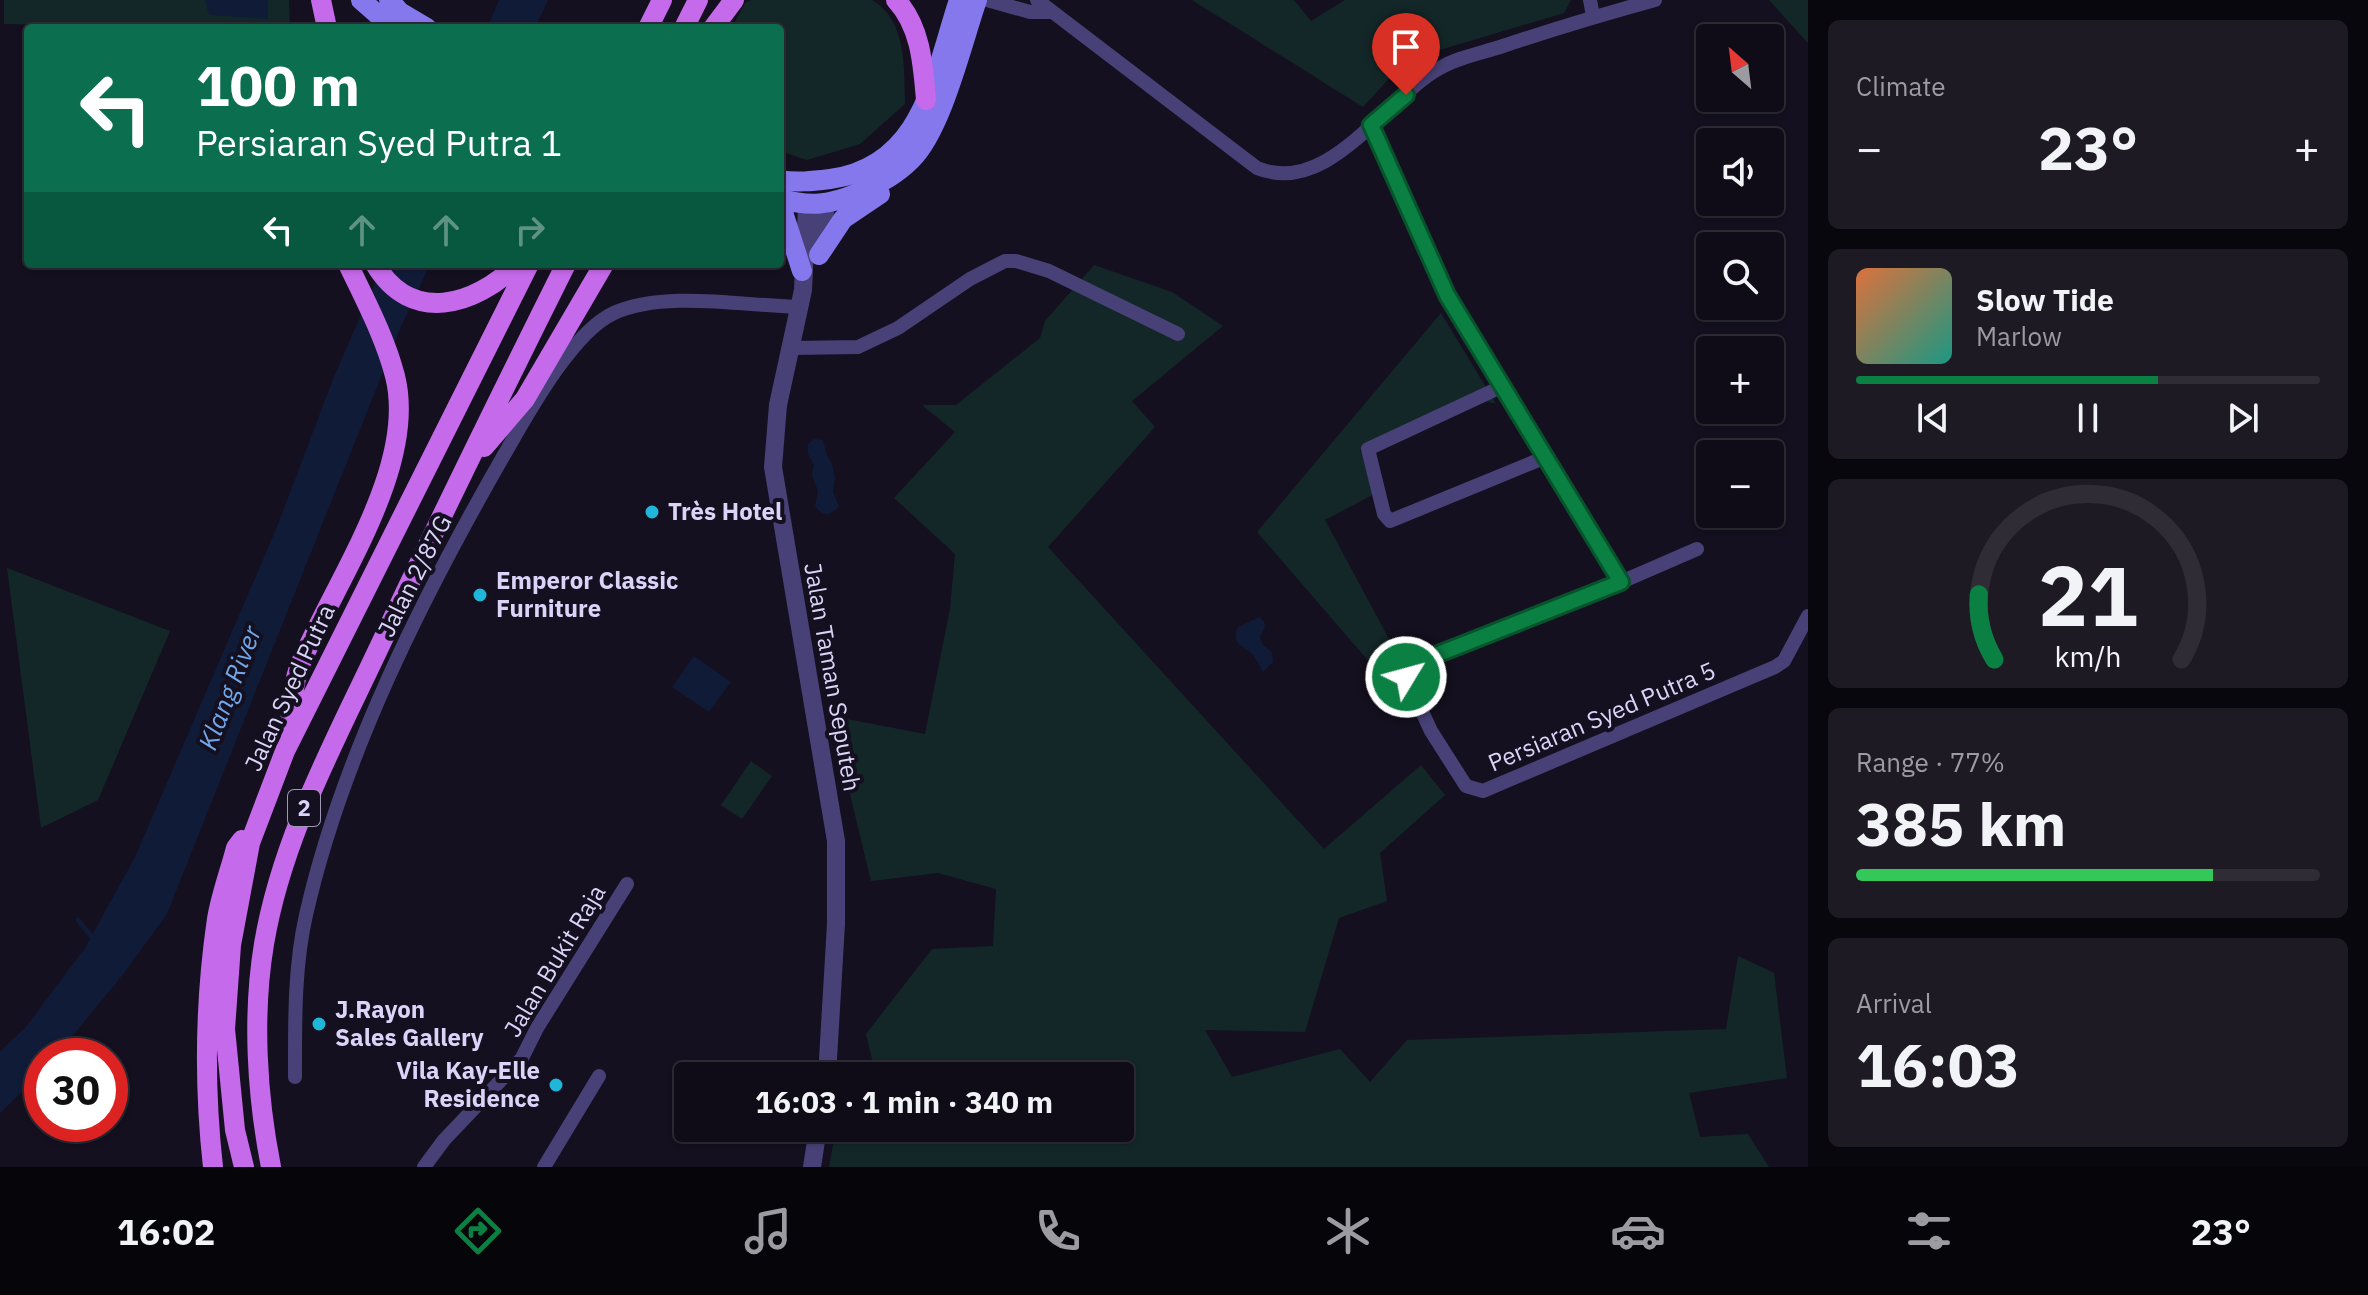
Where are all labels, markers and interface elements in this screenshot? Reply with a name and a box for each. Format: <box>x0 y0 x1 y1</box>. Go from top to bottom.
pin <box>1372 13 1440 95</box>
north arrow <box>1696 24 1784 112</box>
map controls <box>1696 24 1784 528</box>
icon: arrive <box>1384 25 1428 69</box>
text: 100 m <box>196 49 360 121</box>
icon: left <box>64 56 168 160</box>
text: Climate <box>1856 69 1946 103</box>
text: 23° <box>2038 108 2138 187</box>
text: Persiaran Syed Putra 1 <box>196 119 562 166</box>
text: − <box>1856 119 1882 176</box>
text: + <box>2294 119 2320 176</box>
button: sound <box>1696 128 1784 216</box>
icon: left <box>256 208 300 252</box>
icon: ahead <box>340 208 384 252</box>
icon: ahead <box>424 208 468 252</box>
icon: right <box>508 208 552 252</box>
button: search <box>1696 232 1784 320</box>
text: Slow Tide <box>1976 280 2114 319</box>
text: Marlow <box>1976 319 2062 353</box>
button: + <box>1696 336 1784 424</box>
icon: previous <box>1911 396 1955 440</box>
icon: pause <box>2066 396 2110 440</box>
icon: next <box>2221 396 2265 440</box>
button: − <box>1696 440 1784 528</box>
place label: Très Hotel <box>668 495 782 527</box>
marker: Très Hotel <box>643 503 661 521</box>
street label: Jalan 2/87G <box>370 509 459 642</box>
text: 21 <box>2038 540 2138 648</box>
street label: Jalan Taman Seputeh <box>797 560 869 794</box>
place label: Emperor Classic Furniture <box>496 564 678 624</box>
marker: Emperor Classic Furniture <box>471 586 489 604</box>
street label: Jalan Syed Putra <box>236 599 342 776</box>
water label: Klang River <box>190 619 269 755</box>
position arrow <box>1364 635 1448 719</box>
text: km/h <box>2054 638 2122 675</box>
street label: Persiaran Syed Putra 5 <box>1483 654 1720 779</box>
text: Range · 77% <box>1856 745 2005 779</box>
text: 385 km <box>1856 784 2066 863</box>
road number: 2 <box>288 790 320 826</box>
street label: Jalan Bukit Raja <box>496 878 612 1043</box>
text: Arrival <box>1856 986 1932 1020</box>
place label: J.Rayon Sales Gallery <box>335 993 484 1053</box>
marker: J.Rayon Sales Gallery <box>310 1015 328 1033</box>
text: 16:03 <box>1856 1025 2020 1104</box>
speed limit sign: 30 <box>24 1038 128 1142</box>
place label: Vila Kay-Elle Residence <box>396 1054 540 1114</box>
marker: Vila Kay-Elle Residence <box>547 1076 565 1094</box>
text: 16:03 · 1 min · 340 m <box>755 1082 1053 1121</box>
icon: directions <box>450 1203 506 1259</box>
icon: music <box>740 1203 796 1259</box>
icon: phone <box>1030 1203 1086 1259</box>
icon: climate <box>1320 1203 1376 1259</box>
icon: car <box>1610 1203 1666 1259</box>
icon: filters <box>1901 1203 1957 1259</box>
text: 16:02 <box>117 1208 215 1255</box>
text: 23° <box>2191 1208 2251 1255</box>

